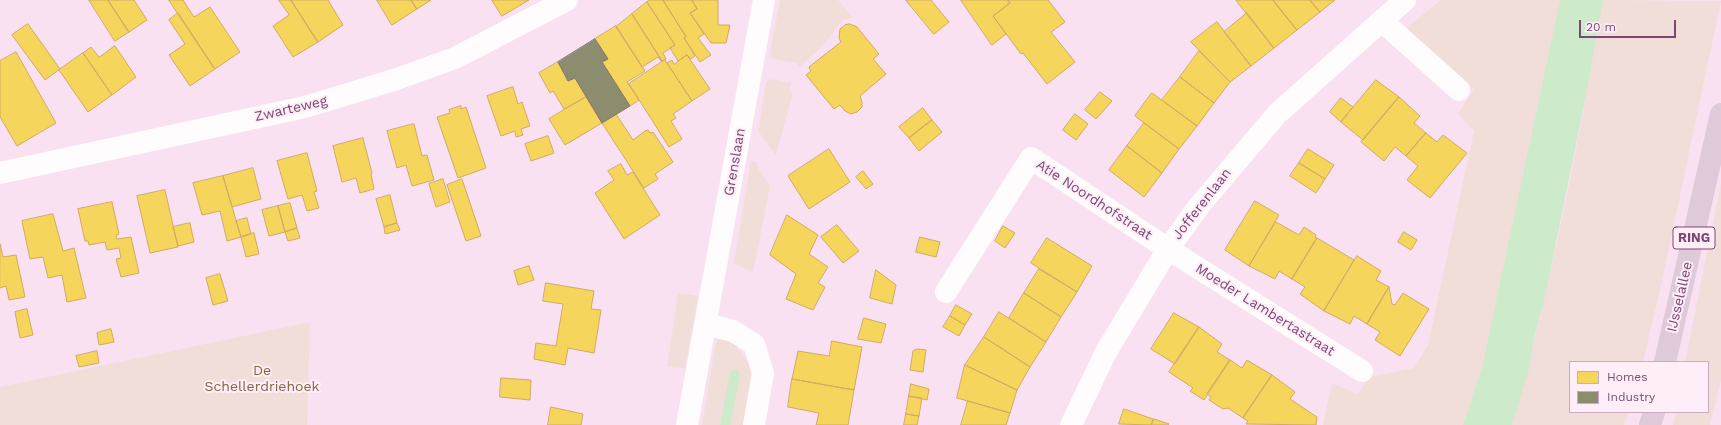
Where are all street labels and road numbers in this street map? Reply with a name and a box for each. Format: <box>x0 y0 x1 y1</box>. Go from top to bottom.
street label: Zwarteweg <box>253 92 329 126</box>
street label: Grenslaan <box>721 127 749 197</box>
street label: Atie Noordhofstraat <box>1033 156 1155 244</box>
street label: Jofferenlaan <box>1169 165 1235 243</box>
road number: RING <box>1673 227 1715 249</box>
street label: Moeder Lambertastraat <box>1192 260 1338 360</box>
street label: IJsselallee <box>1664 260 1696 334</box>

